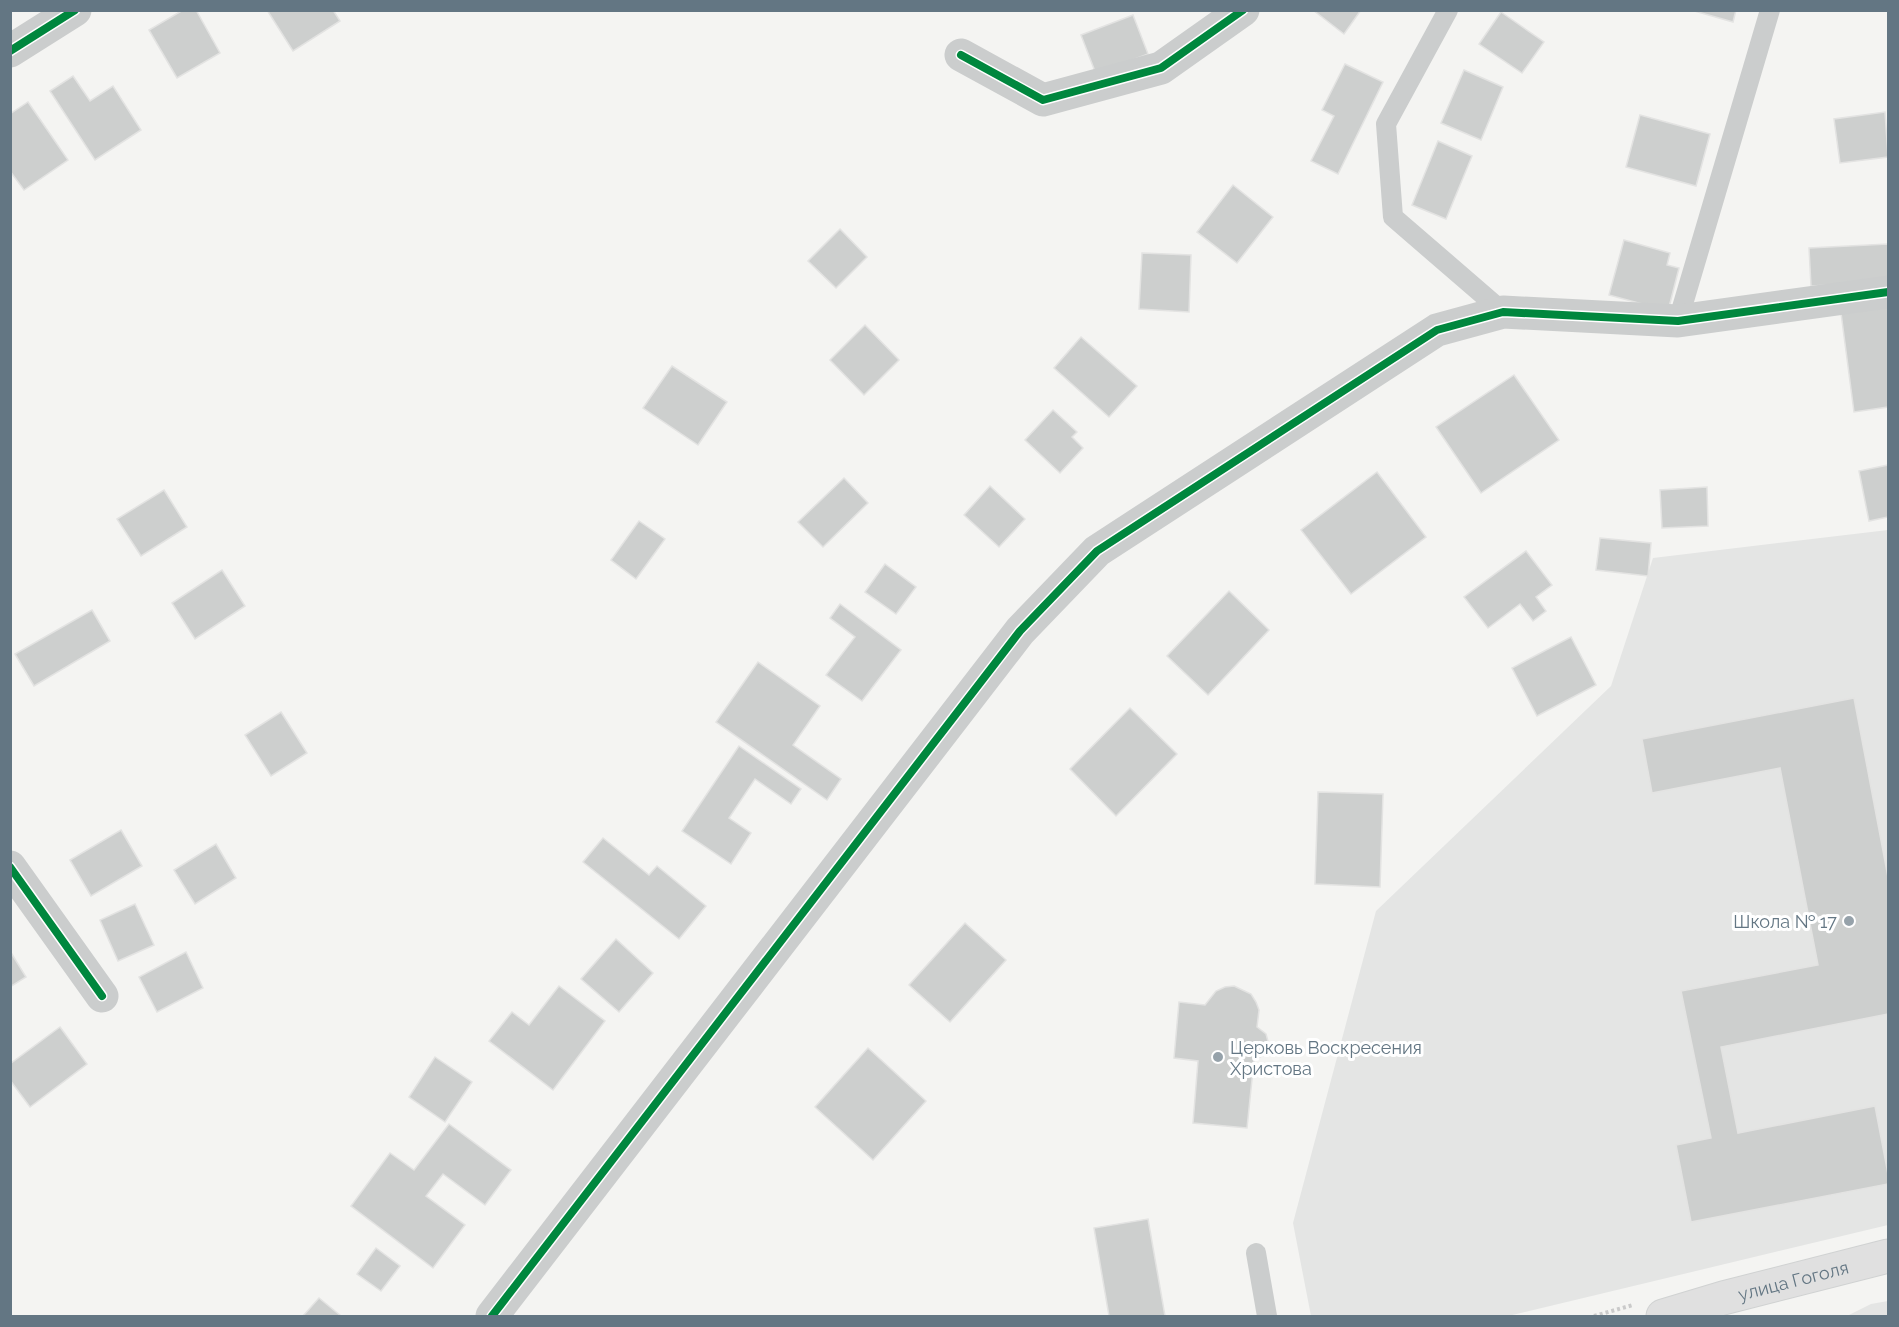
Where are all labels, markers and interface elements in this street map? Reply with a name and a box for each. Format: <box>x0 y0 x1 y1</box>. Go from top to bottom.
place label: Школа № 17 <box>1733 911 1837 932</box>
marker: Школа № 17 <box>1842 914 1856 928</box>
place label: Церковь Воскресения Христова <box>1230 1037 1422 1079</box>
marker: Церковь Воскресения Христова <box>1211 1050 1225 1064</box>
street label: улица Гоголя <box>1736 1256 1851 1304</box>

